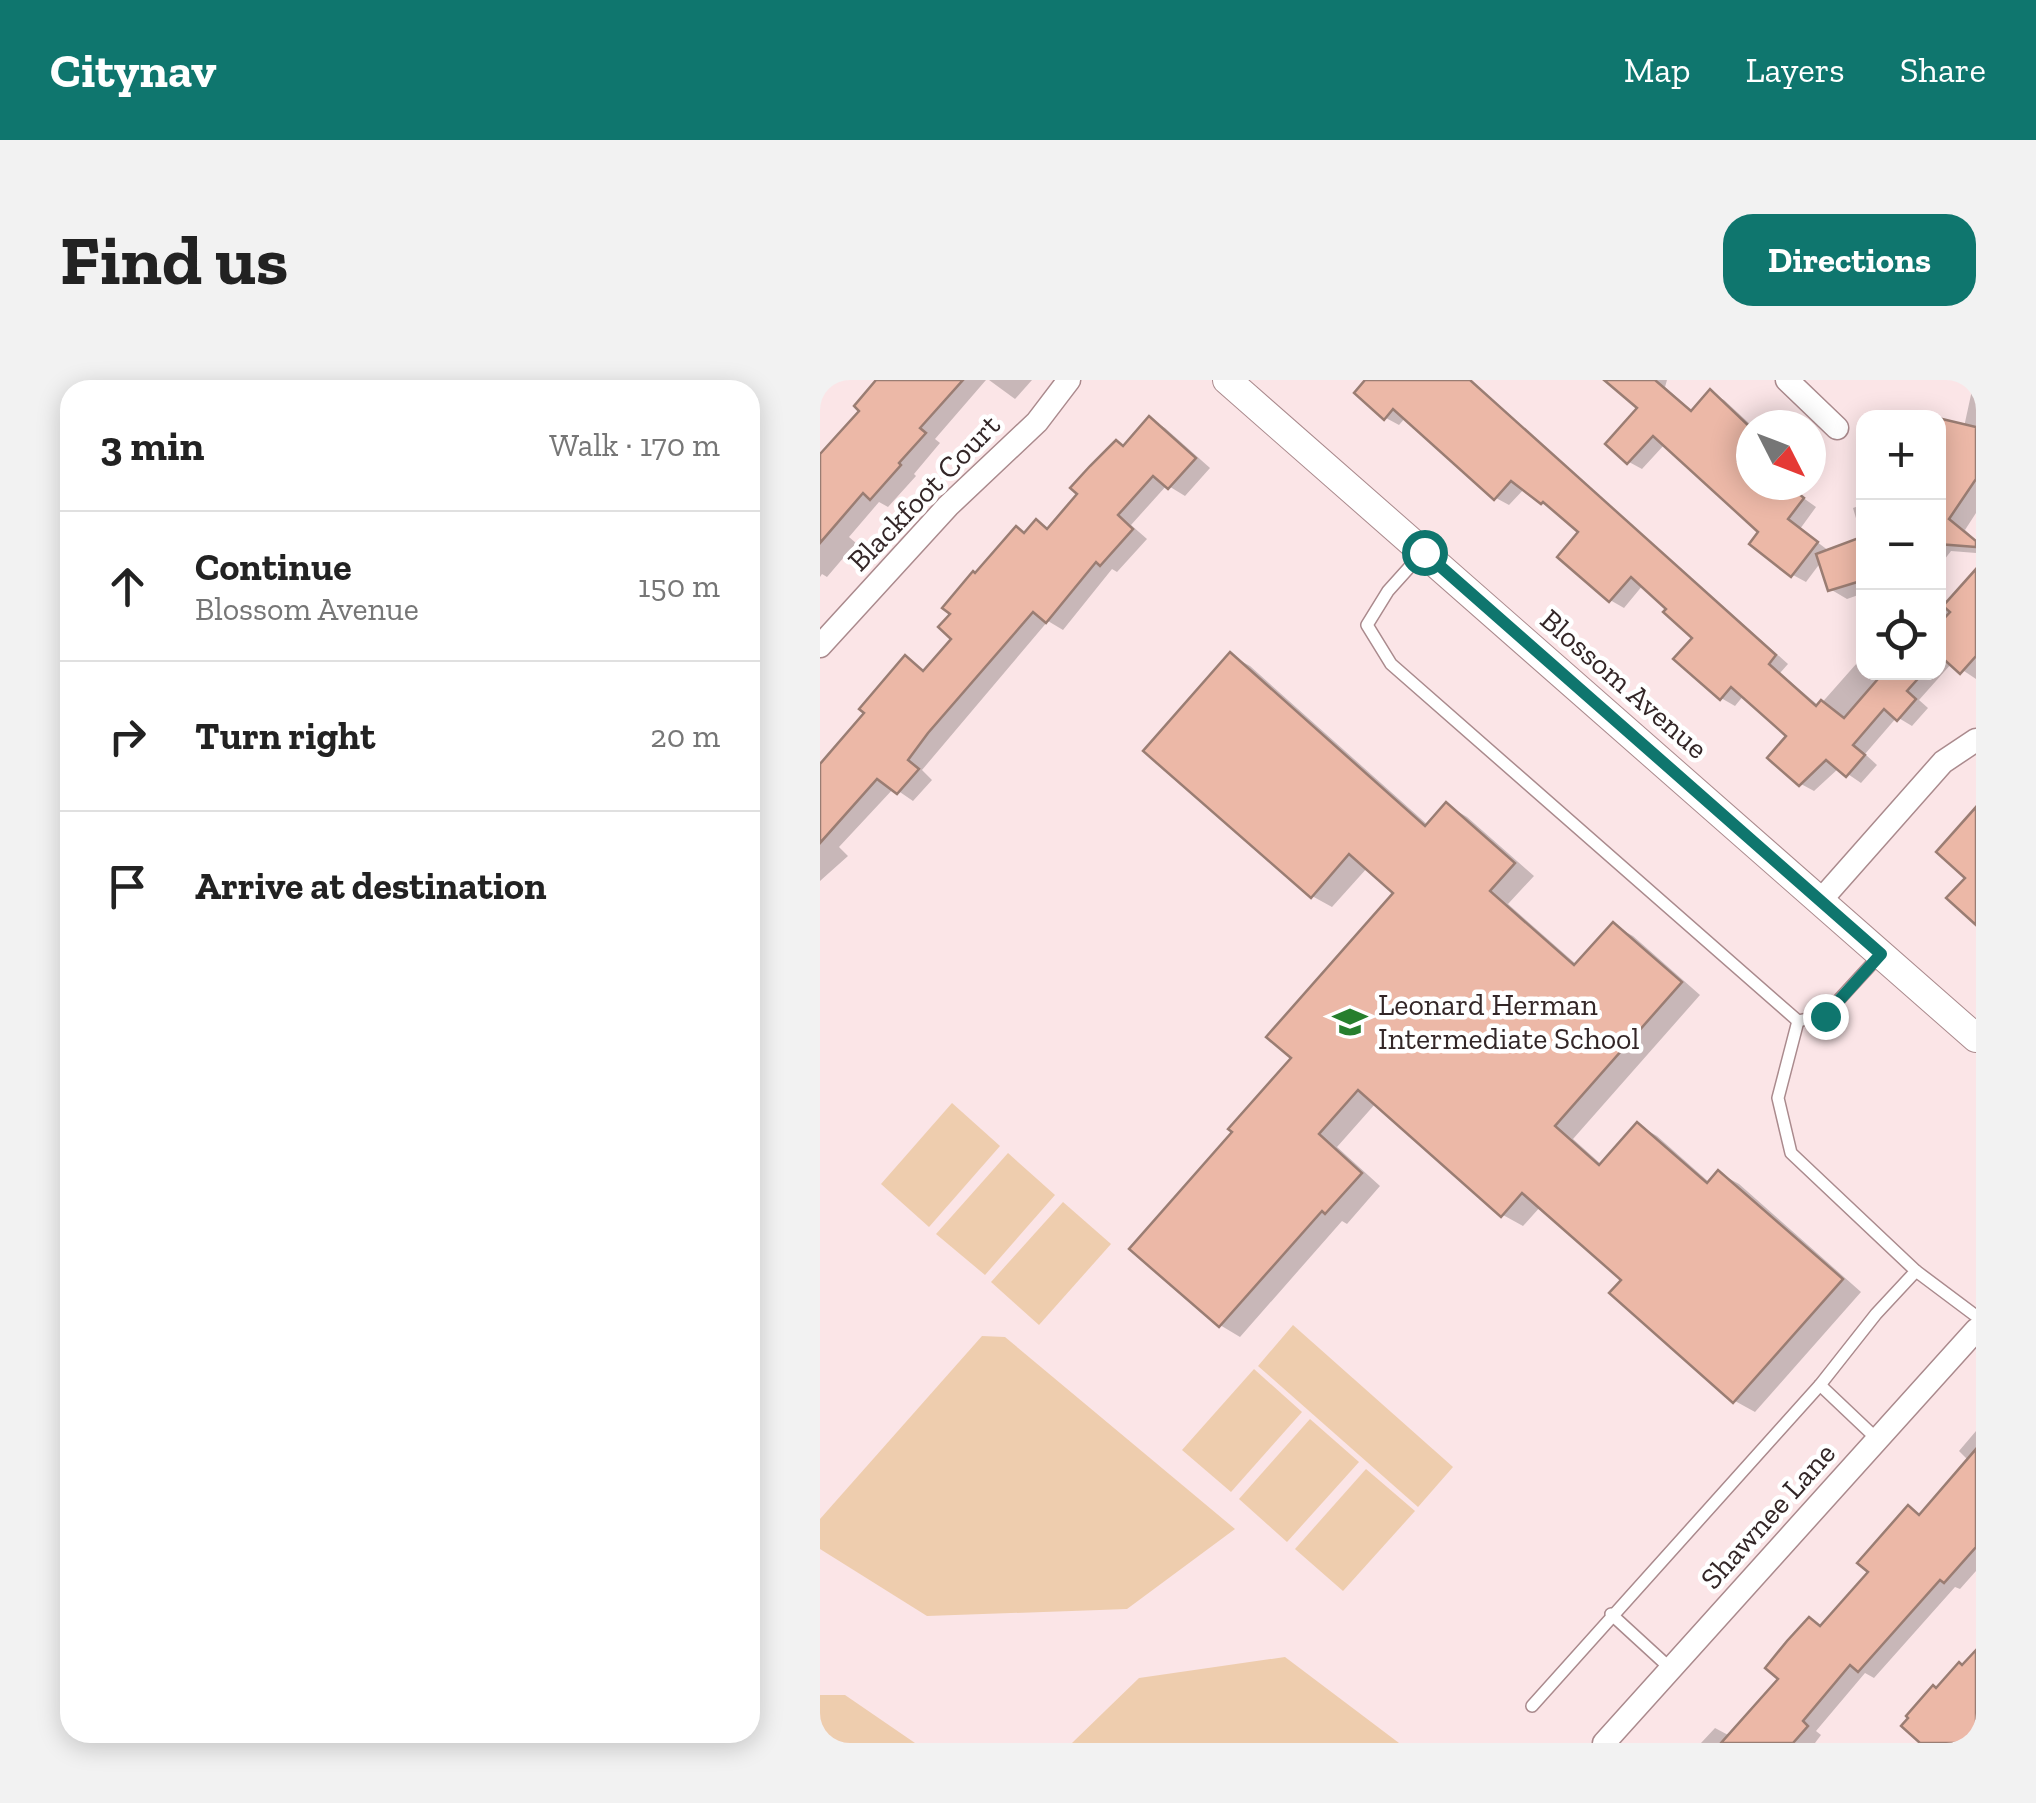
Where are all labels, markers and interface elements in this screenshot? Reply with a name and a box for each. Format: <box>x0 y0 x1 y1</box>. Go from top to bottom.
text: Citynav <box>50 42 217 99</box>
text: Map <box>1624 49 1691 91</box>
text: Layers <box>1746 49 1845 91</box>
text: Share <box>1900 49 1986 91</box>
button: Directions <box>1723 214 1976 306</box>
text: Find us <box>60 218 288 302</box>
street label: Blackfoot Court <box>840 407 1008 579</box>
north arrow <box>1736 410 1826 500</box>
map controls <box>1856 410 1946 680</box>
button: + <box>1856 410 1946 500</box>
text: 3 min <box>100 420 205 471</box>
text: Walk · 170 m <box>549 426 720 464</box>
button: − <box>1856 500 1946 590</box>
route start <box>1402 530 1448 576</box>
text: Continue <box>195 544 352 590</box>
icon: ahead <box>100 559 155 614</box>
text: 150 m <box>638 567 720 605</box>
text: Blossom Avenue <box>195 590 419 628</box>
button: locate <box>1856 590 1946 680</box>
street label: Blossom Avenue <box>1533 602 1715 766</box>
icon: right <box>100 709 155 764</box>
text: Turn right <box>195 713 375 759</box>
text: 20 m <box>650 717 720 755</box>
icon: arrive <box>100 859 155 914</box>
text: Arrive at destination <box>195 863 546 909</box>
place label: Leonard Herman Intermediate School <box>1378 987 1639 1057</box>
route end <box>1803 994 1849 1040</box>
school or university icon: Leonard Herman Intermediate School <box>1331 1003 1369 1041</box>
street label: Shawnee Lane <box>1693 1436 1843 1596</box>

